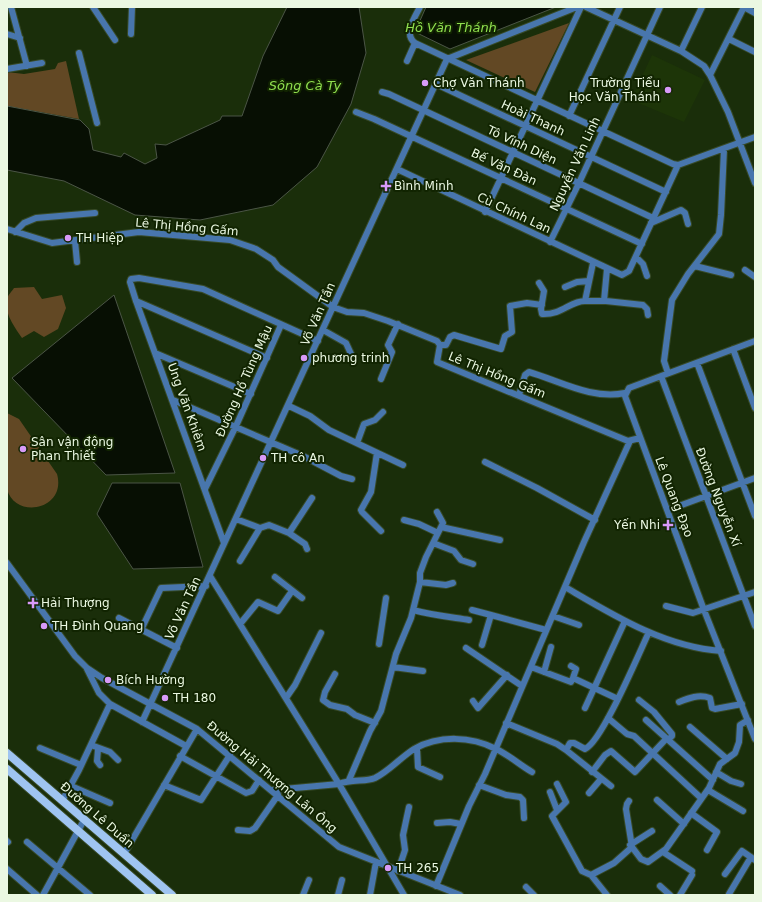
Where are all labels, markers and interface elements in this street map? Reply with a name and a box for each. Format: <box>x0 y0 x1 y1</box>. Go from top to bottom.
water label: Hồ Văn Thánh <box>405 20 497 35</box>
place label: Chợ Văn Thánh <box>433 76 525 90</box>
place label: Trường Tiểu Học Văn Thánh <box>569 76 660 104</box>
water label: Sông Cà Ty <box>269 78 342 93</box>
marker: Chợ Văn Thánh <box>420 78 430 88</box>
marker: Trường Tiểu Học Văn Thánh <box>663 85 673 95</box>
street label: Hoài Thanh <box>499 97 567 139</box>
street label: Nguyễn Văn Linh <box>547 115 603 213</box>
street label: Tô Vĩnh Diện <box>484 122 559 167</box>
street label: Bế Văn Đàn <box>469 146 539 188</box>
place label: Bình Minh <box>394 179 454 193</box>
marker: Bình Minh <box>381 181 391 191</box>
street label: Cù Chính Lan <box>475 190 553 236</box>
street label: Lê Thị Hồng Gấm <box>135 216 239 238</box>
place label: TH Hiệp <box>75 231 124 245</box>
marker: TH Hiệp <box>63 233 73 243</box>
street label: Võ Văn Tần <box>298 280 338 348</box>
street label: Đường Hồ Tùng Mậu <box>213 323 275 439</box>
street label: Lê Thị Hồng Gấm <box>446 349 548 401</box>
place label: phương trinh <box>312 351 389 365</box>
marker: phương trinh <box>299 353 309 363</box>
street label: Ung Văn Khiêm <box>165 361 209 453</box>
place label: Sân vận động Phan Thiết <box>31 435 113 463</box>
marker: Sân vận động Phan Thiết <box>18 444 28 454</box>
street label: Đường Nguyễn Xí <box>693 446 744 549</box>
place label: TH cô An <box>270 451 325 465</box>
marker: TH cô An <box>258 453 268 463</box>
street label: Lê Quang Đạo <box>652 455 696 539</box>
place label: Yến Nhi <box>613 518 660 532</box>
marker: Yến Nhi <box>663 520 673 530</box>
street label: Võ Văn Tần <box>162 574 204 642</box>
place label: Hải Thượng <box>41 596 110 610</box>
marker: Hải Thượng <box>28 598 38 608</box>
place label: TH Đình Quang <box>51 619 143 633</box>
marker: TH Đình Quang <box>39 621 49 631</box>
place label: Bích Hường <box>116 673 185 687</box>
marker: Bích Hường <box>103 675 113 685</box>
place label: TH 180 <box>172 691 216 705</box>
marker: TH 180 <box>160 693 170 703</box>
street label: Đường Hải Thượng Lãn Ông <box>204 718 341 836</box>
street label: Đường Lê Duẩn <box>57 779 137 851</box>
place label: TH 265 <box>395 861 439 875</box>
marker: TH 265 <box>383 863 393 873</box>

